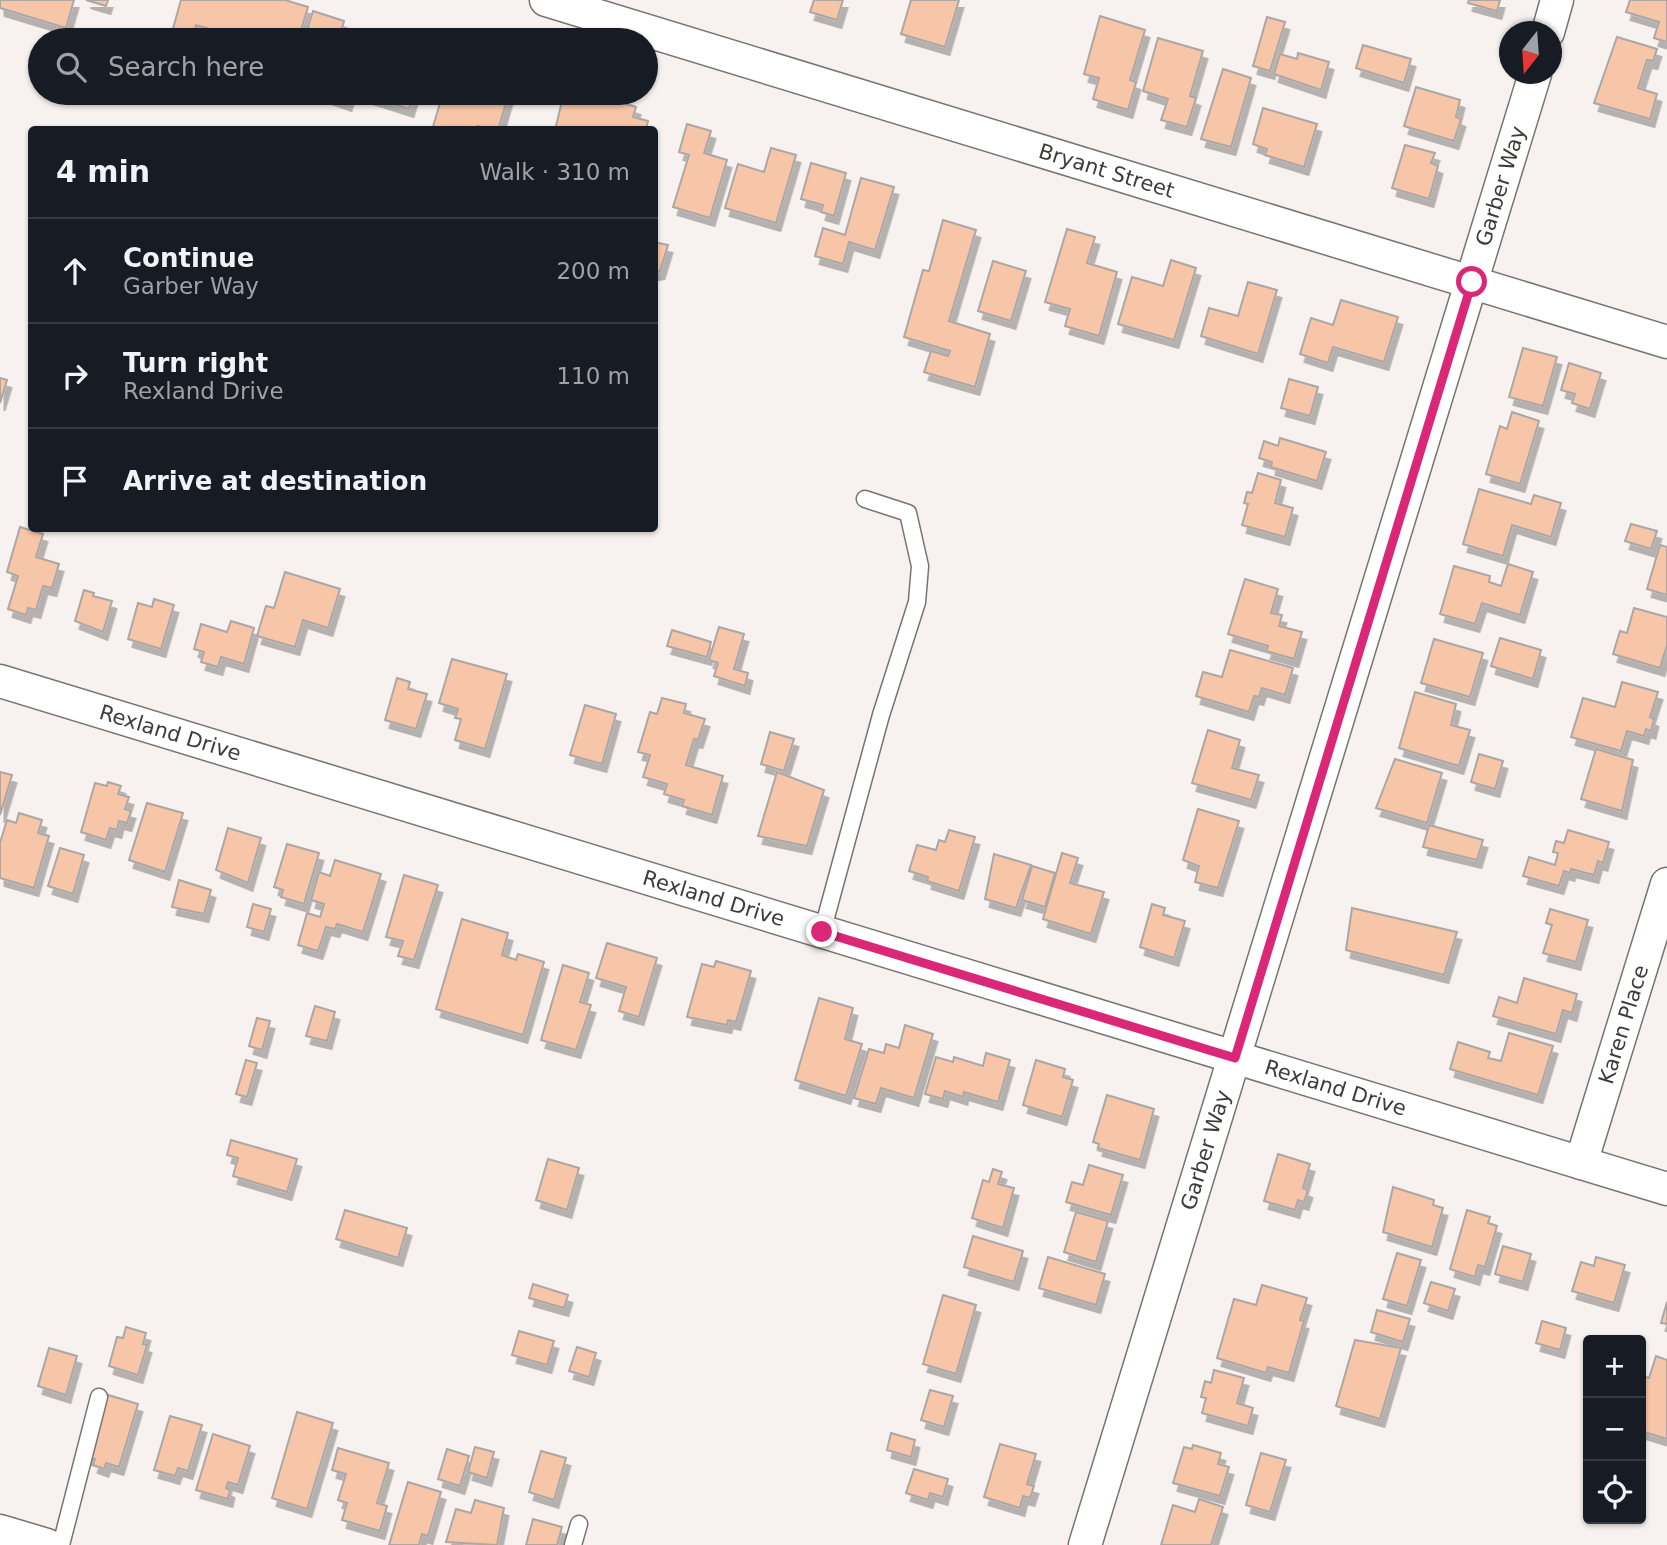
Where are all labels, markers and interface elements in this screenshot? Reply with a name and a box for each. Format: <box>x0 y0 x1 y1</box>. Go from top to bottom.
north arrow <box>1499 21 1562 84</box>
search box <box>28 28 658 105</box>
icon: search <box>52 48 90 86</box>
text: Search here <box>108 52 264 82</box>
street label: Garber Way <box>1471 123 1530 249</box>
street label: Bryant Street <box>1036 139 1177 203</box>
text: 4 min <box>56 154 150 189</box>
text: Walk · 310 m <box>479 159 630 185</box>
text: Continue <box>123 243 254 273</box>
icon: ahead <box>56 252 94 290</box>
text: 200 m <box>556 258 630 284</box>
route start <box>1456 266 1487 297</box>
text: Garber Way <box>123 273 259 299</box>
text: Turn right <box>123 348 268 378</box>
icon: right <box>56 357 94 395</box>
text: 110 m <box>556 363 630 389</box>
text: Rexland Drive <box>123 378 284 404</box>
icon: arrive <box>56 462 94 500</box>
text: Arrive at destination <box>123 466 427 496</box>
street label: Rexland Drive <box>97 700 244 766</box>
street label: Rexland Drive <box>640 866 787 931</box>
route end <box>806 916 837 947</box>
street label: Karen Place <box>1594 962 1653 1087</box>
street label: Rexland Drive <box>1262 1055 1409 1121</box>
street label: Garber Way <box>1176 1087 1235 1213</box>
map controls <box>1583 1335 1646 1524</box>
button: + <box>1583 1335 1646 1398</box>
button: − <box>1583 1398 1646 1461</box>
button: locate <box>1583 1461 1646 1524</box>

